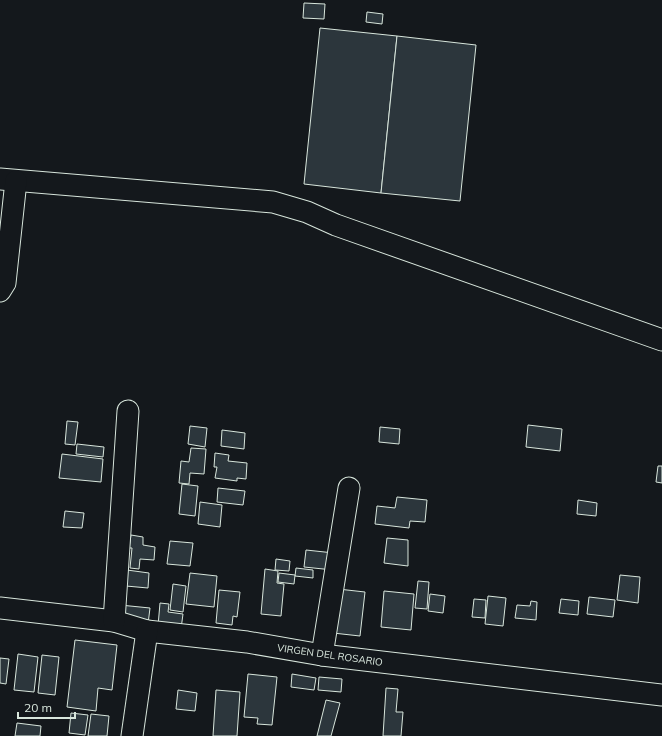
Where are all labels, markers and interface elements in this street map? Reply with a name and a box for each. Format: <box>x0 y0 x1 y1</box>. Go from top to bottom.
street label: VIRGEN DEL ROSARIO <box>276 641 384 669</box>
scale bar <box>18 694 75 720</box>
text: 20 m <box>24 700 52 715</box>

